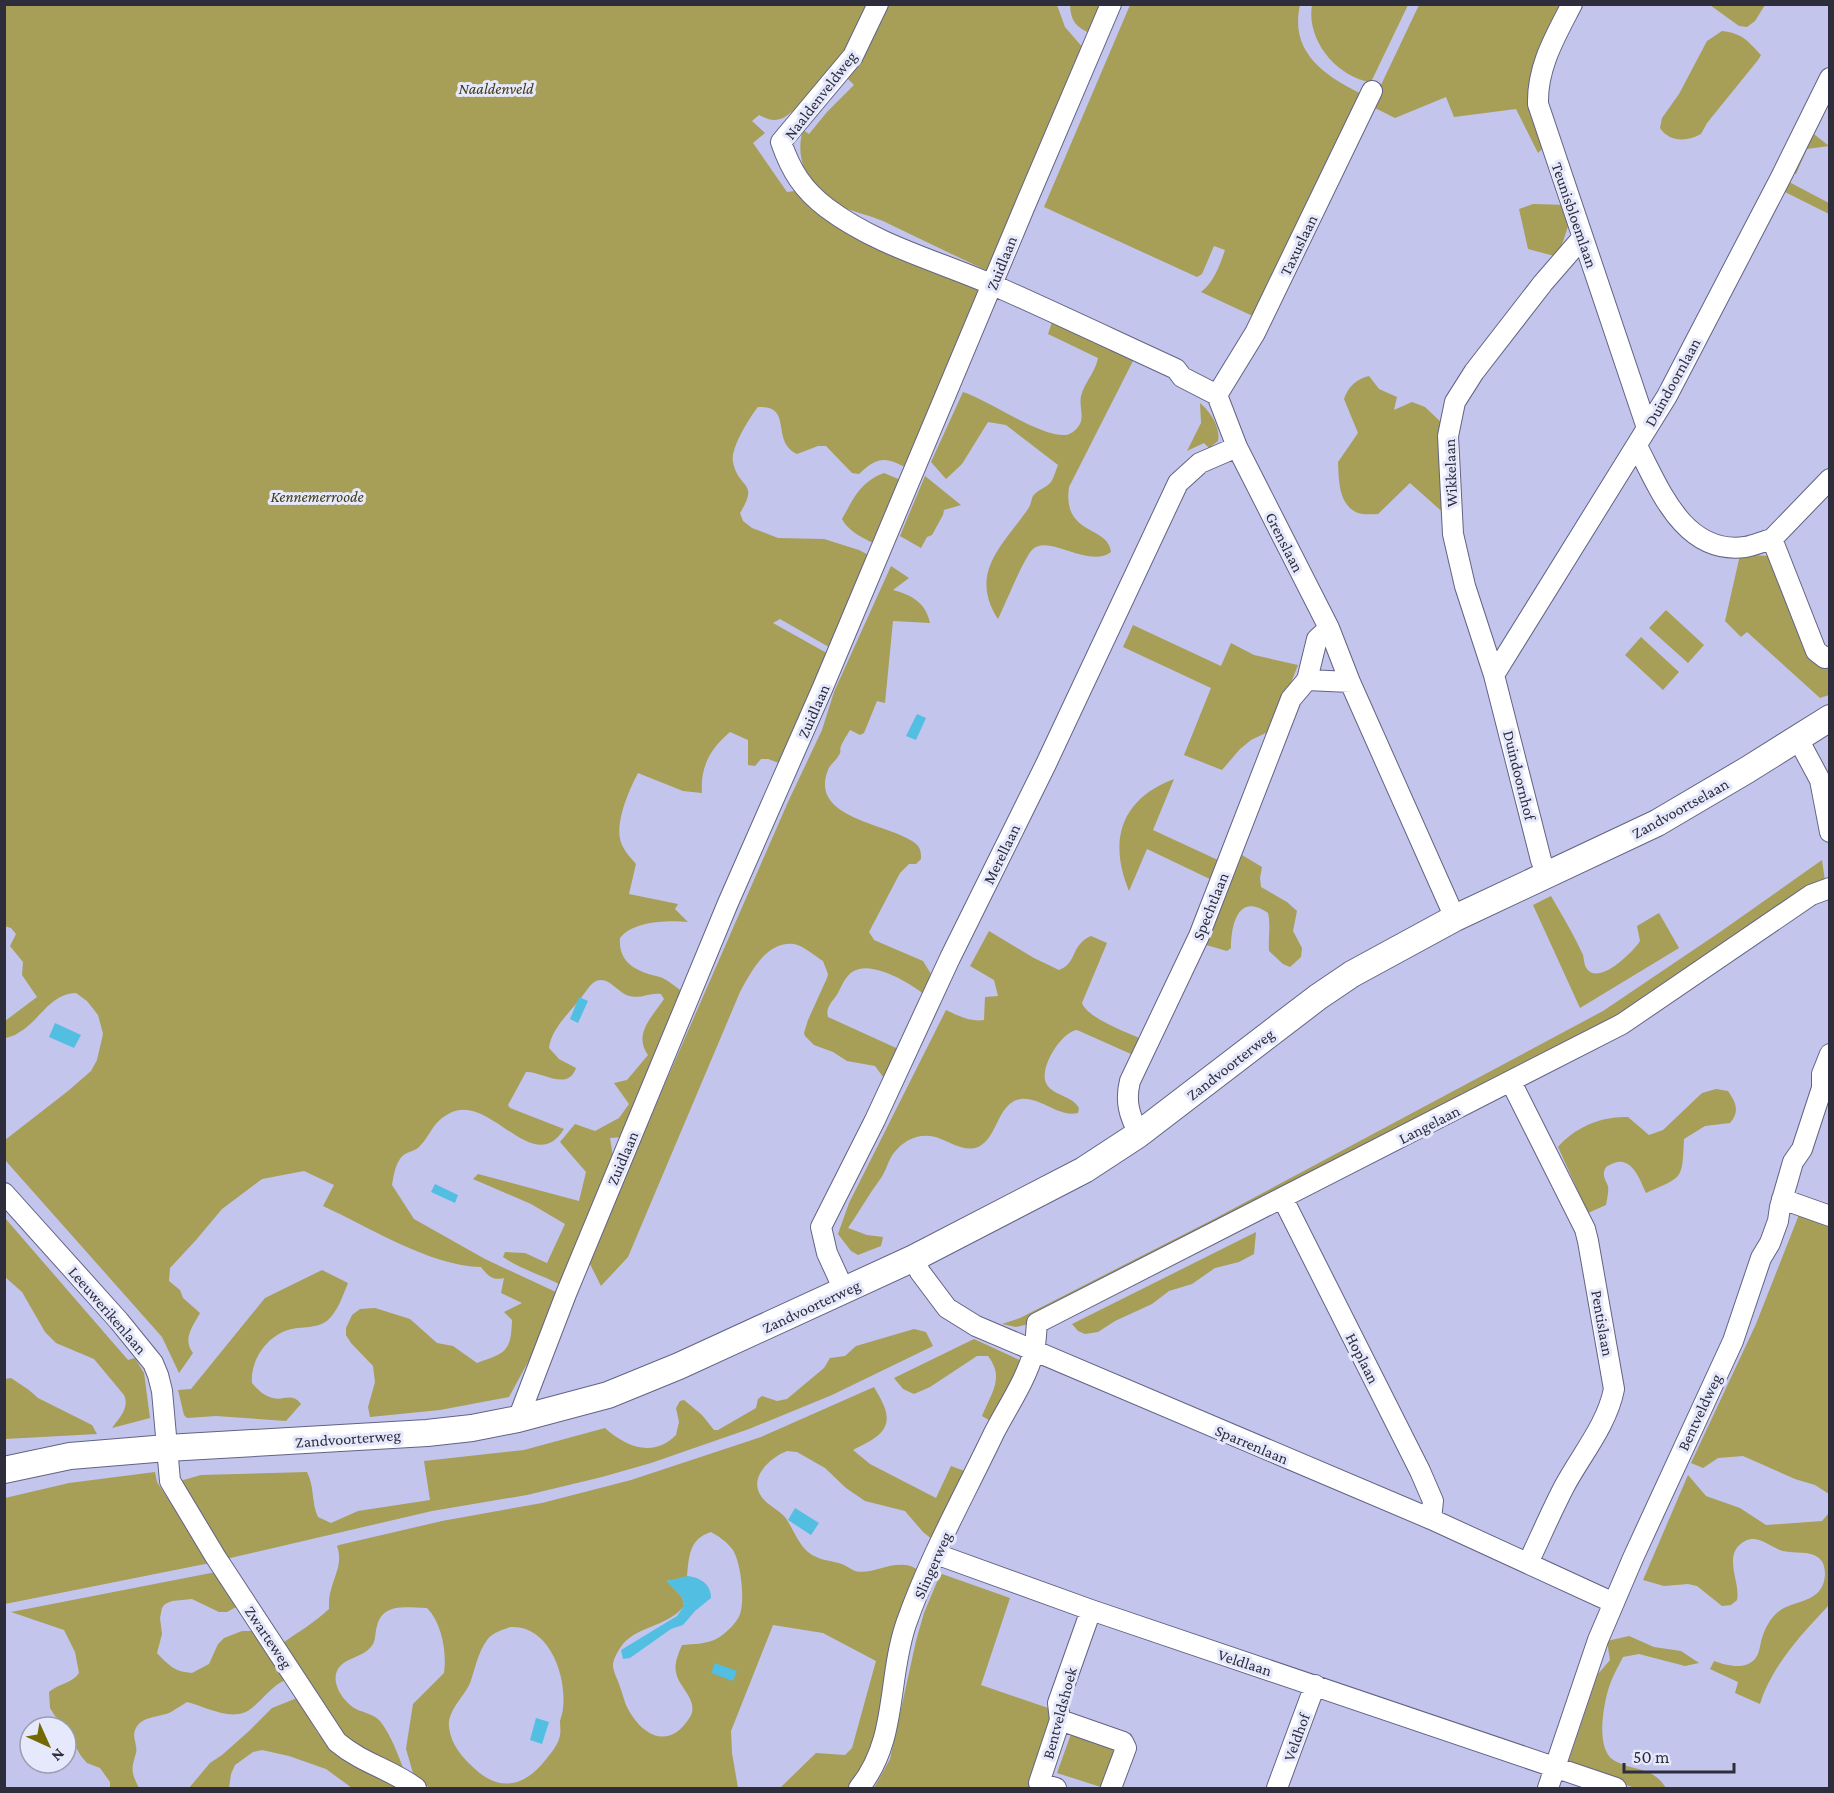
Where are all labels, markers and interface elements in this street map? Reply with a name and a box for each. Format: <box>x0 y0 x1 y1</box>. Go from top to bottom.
street label: Naaldenveldweg <box>781 48 861 143</box>
park label: Naaldenveld <box>458 80 534 97</box>
street label: Teunisbloemlaan <box>1549 160 1601 271</box>
street label: Taxuslaan <box>1276 212 1321 278</box>
street label: Zuidlaan <box>983 233 1020 293</box>
street label: Duindoornlaan <box>1641 335 1704 429</box>
street label: Wikkelaan <box>1441 438 1460 507</box>
park label: Kennemerroode <box>270 488 364 505</box>
street label: Grenslaan <box>1262 509 1307 575</box>
street label: Zuidlaan <box>794 681 833 741</box>
street label: Duindoornhof <box>1500 729 1539 823</box>
street label: Zandvoortselaan <box>1629 775 1732 842</box>
street label: Merellaan <box>980 821 1023 887</box>
street label: Spechtlaan <box>1189 870 1233 943</box>
street label: Zandvoorterweg <box>1183 1025 1278 1104</box>
street label: Langelaan <box>1396 1102 1463 1148</box>
street label: Zuidlaan <box>604 1128 642 1188</box>
street label: Leeuwerikenlaan <box>65 1263 150 1358</box>
street label: Zandvoorterweg <box>760 1276 863 1337</box>
street label: Pentislaan <box>1588 1289 1617 1358</box>
street label: Hoplaan <box>1342 1330 1383 1387</box>
street label: Bentveldweg <box>1674 1371 1726 1454</box>
street label: Sparrenlaan <box>1212 1421 1291 1469</box>
street label: Zandvoorterweg <box>295 1426 402 1452</box>
street label: Slingerweg <box>910 1529 956 1602</box>
street label: Zwarteweg <box>241 1603 296 1672</box>
street label: Veldlaan <box>1216 1646 1274 1679</box>
street label: Bentveldshoek <box>1039 1665 1080 1761</box>
street label: Veldhof <box>1280 1710 1313 1763</box>
north arrow <box>18 1715 78 1775</box>
scale bar <box>1624 1736 1734 1774</box>
text: N <box>48 1745 68 1765</box>
text: 50 m <box>1633 1747 1670 1767</box>

